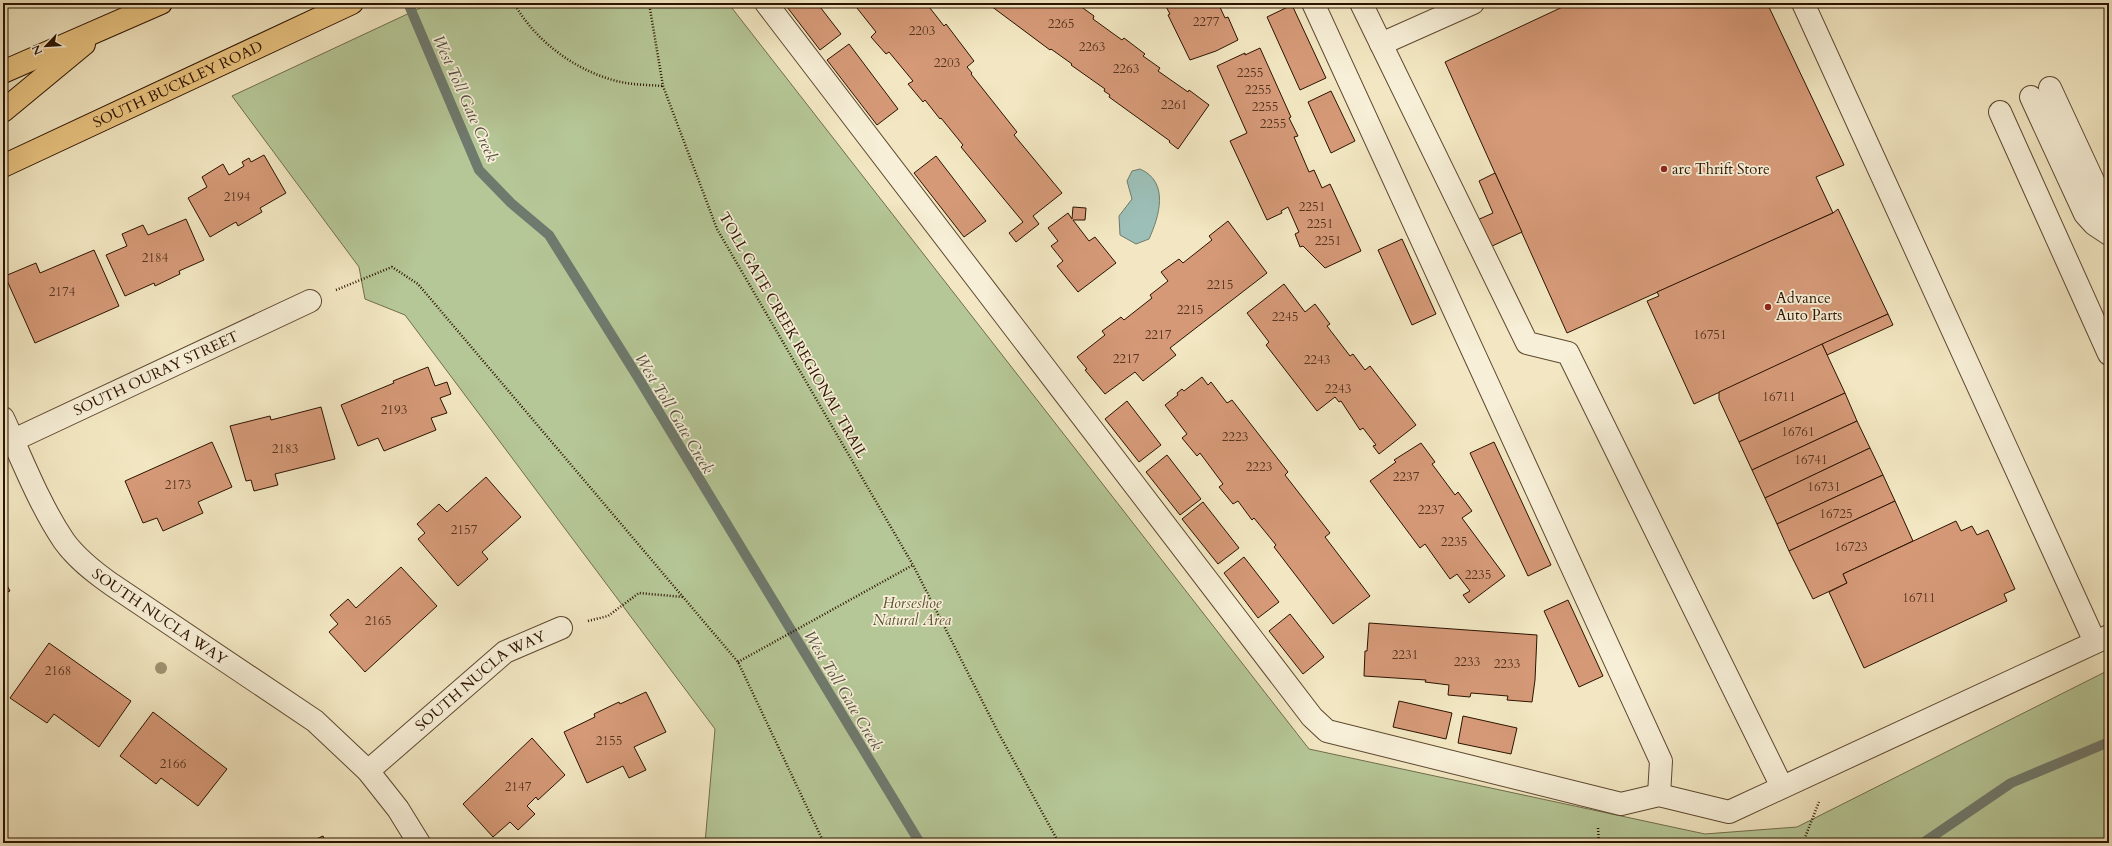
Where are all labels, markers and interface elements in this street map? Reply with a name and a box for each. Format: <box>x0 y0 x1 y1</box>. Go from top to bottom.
house number: 2277 <box>1193 13 1220 31</box>
house number: 2265 <box>1048 15 1074 33</box>
house number: 2203 <box>909 22 935 40</box>
north arrow <box>26 26 66 66</box>
water label: West Toll Gate Creek <box>427 31 503 165</box>
street label: SOUTH BUCKLEY ROAD <box>90 36 266 133</box>
house number: 2263 <box>1079 38 1105 56</box>
text: N <box>28 42 46 58</box>
house number: 2203 <box>934 54 960 72</box>
house number: 2263 <box>1113 60 1139 78</box>
house number: 2255 <box>1237 64 1263 82</box>
house number: 2255 <box>1245 81 1271 99</box>
house number: 2261 <box>1161 96 1187 114</box>
house number: 2255 <box>1252 98 1278 116</box>
house number: 2255 <box>1260 115 1286 133</box>
place label: arc Thrift Store <box>1672 159 1770 179</box>
marker: arc Thrift Store <box>1659 164 1669 174</box>
house number: 2194 <box>224 188 251 206</box>
house number: 2251 <box>1299 198 1325 216</box>
street label: TOLL GATE CREEK REGIONAL TRAIL <box>714 208 872 462</box>
house number: 2251 <box>1307 215 1333 233</box>
house number: 2251 <box>1315 232 1341 250</box>
house number: 2184 <box>142 249 169 267</box>
house number: 2215 <box>1207 276 1233 294</box>
house number: 2174 <box>49 283 76 301</box>
place label: Advance Auto Parts <box>1776 288 1842 325</box>
house number: 2215 <box>1177 301 1203 319</box>
marker: Advance Auto Parts <box>1763 302 1773 312</box>
house number: 2245 <box>1272 308 1298 326</box>
street label: SOUTH OURAY STREET <box>70 326 242 421</box>
house number: 2217 <box>1145 326 1172 344</box>
house number: 16751 <box>1693 326 1727 344</box>
water label: West Toll Gate Creek <box>629 349 719 478</box>
house number: 2217 <box>1113 350 1140 368</box>
house number: 2243 <box>1304 351 1330 369</box>
house number: 2243 <box>1325 380 1351 398</box>
house number: 16711 <box>1762 388 1796 406</box>
house number: 2193 <box>381 401 407 419</box>
house number: 16761 <box>1781 423 1815 441</box>
house number: 2223 <box>1222 428 1248 446</box>
house number: 2183 <box>272 440 298 458</box>
house number: 16741 <box>1794 451 1828 469</box>
house number: 2223 <box>1246 458 1272 476</box>
house number: 2237 <box>1393 468 1420 486</box>
house number: 2173 <box>165 476 191 494</box>
house number: 16731 <box>1807 478 1841 496</box>
house number: 2237 <box>1418 501 1445 519</box>
house number: 16725 <box>1819 505 1853 523</box>
house number: 2157 <box>451 521 478 539</box>
house number: 2235 <box>1441 533 1467 551</box>
house number: 16723 <box>1834 538 1868 556</box>
street label: SOUTH NUCLA WAY <box>88 564 232 670</box>
house number: 2235 <box>1465 566 1491 584</box>
house number: 16711 <box>1902 589 1936 607</box>
park label: Horseshoe Natural Area <box>873 593 951 630</box>
house number: 2165 <box>365 612 391 630</box>
street label: SOUTH NUCLA WAY <box>411 626 549 736</box>
water label: West Toll Gate Creek <box>798 626 888 755</box>
house number: 2231 <box>1392 646 1418 664</box>
house number: 2233 <box>1454 653 1480 671</box>
house number: 2233 <box>1494 655 1520 673</box>
house number: 2168 <box>45 662 71 680</box>
house number: 2155 <box>596 732 622 750</box>
house number: 2166 <box>160 755 187 773</box>
house number: 2147 <box>505 778 532 796</box>

